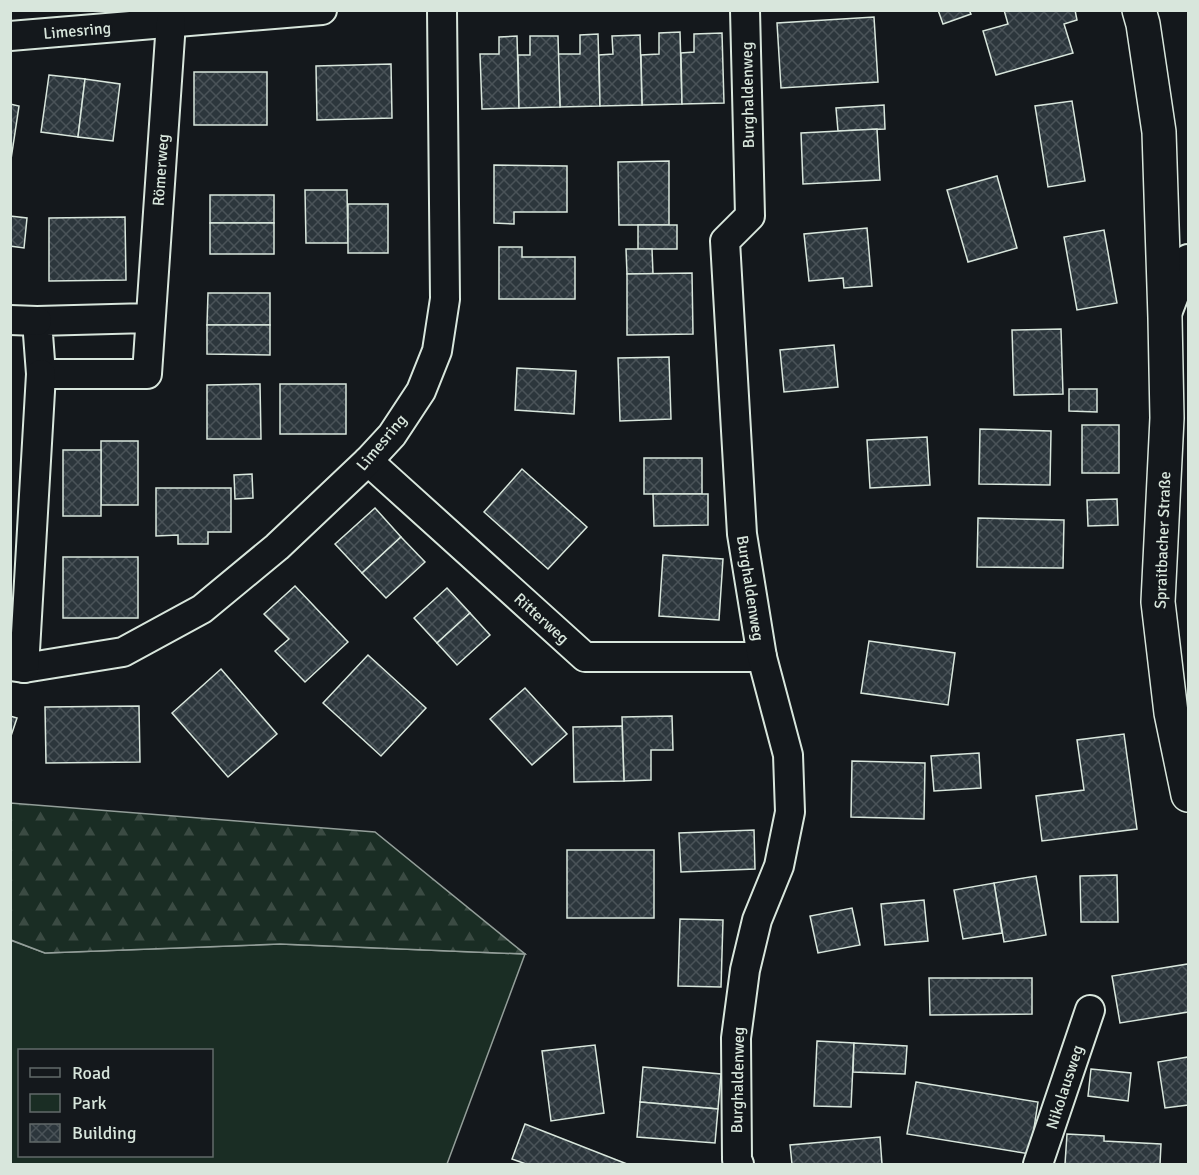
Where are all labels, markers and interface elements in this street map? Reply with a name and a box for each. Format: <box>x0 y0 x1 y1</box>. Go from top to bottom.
street label: Limesring <box>42 18 112 44</box>
street label: Burghaldenweg <box>737 41 759 149</box>
street label: Römerweg <box>148 133 174 207</box>
street label: Limesring <box>352 410 411 475</box>
street label: Spraitbacher Straße <box>1151 471 1175 609</box>
street label: Burghaldenweg <box>732 534 768 642</box>
street label: Ritterweg <box>510 589 573 649</box>
street label: Burghaldenweg <box>727 1026 749 1134</box>
street label: Nikolausweg <box>1042 1043 1088 1132</box>
legend <box>18 1049 213 1157</box>
text: Road <box>72 1062 111 1084</box>
text: Park <box>72 1092 107 1114</box>
text: Building <box>72 1122 136 1144</box>

